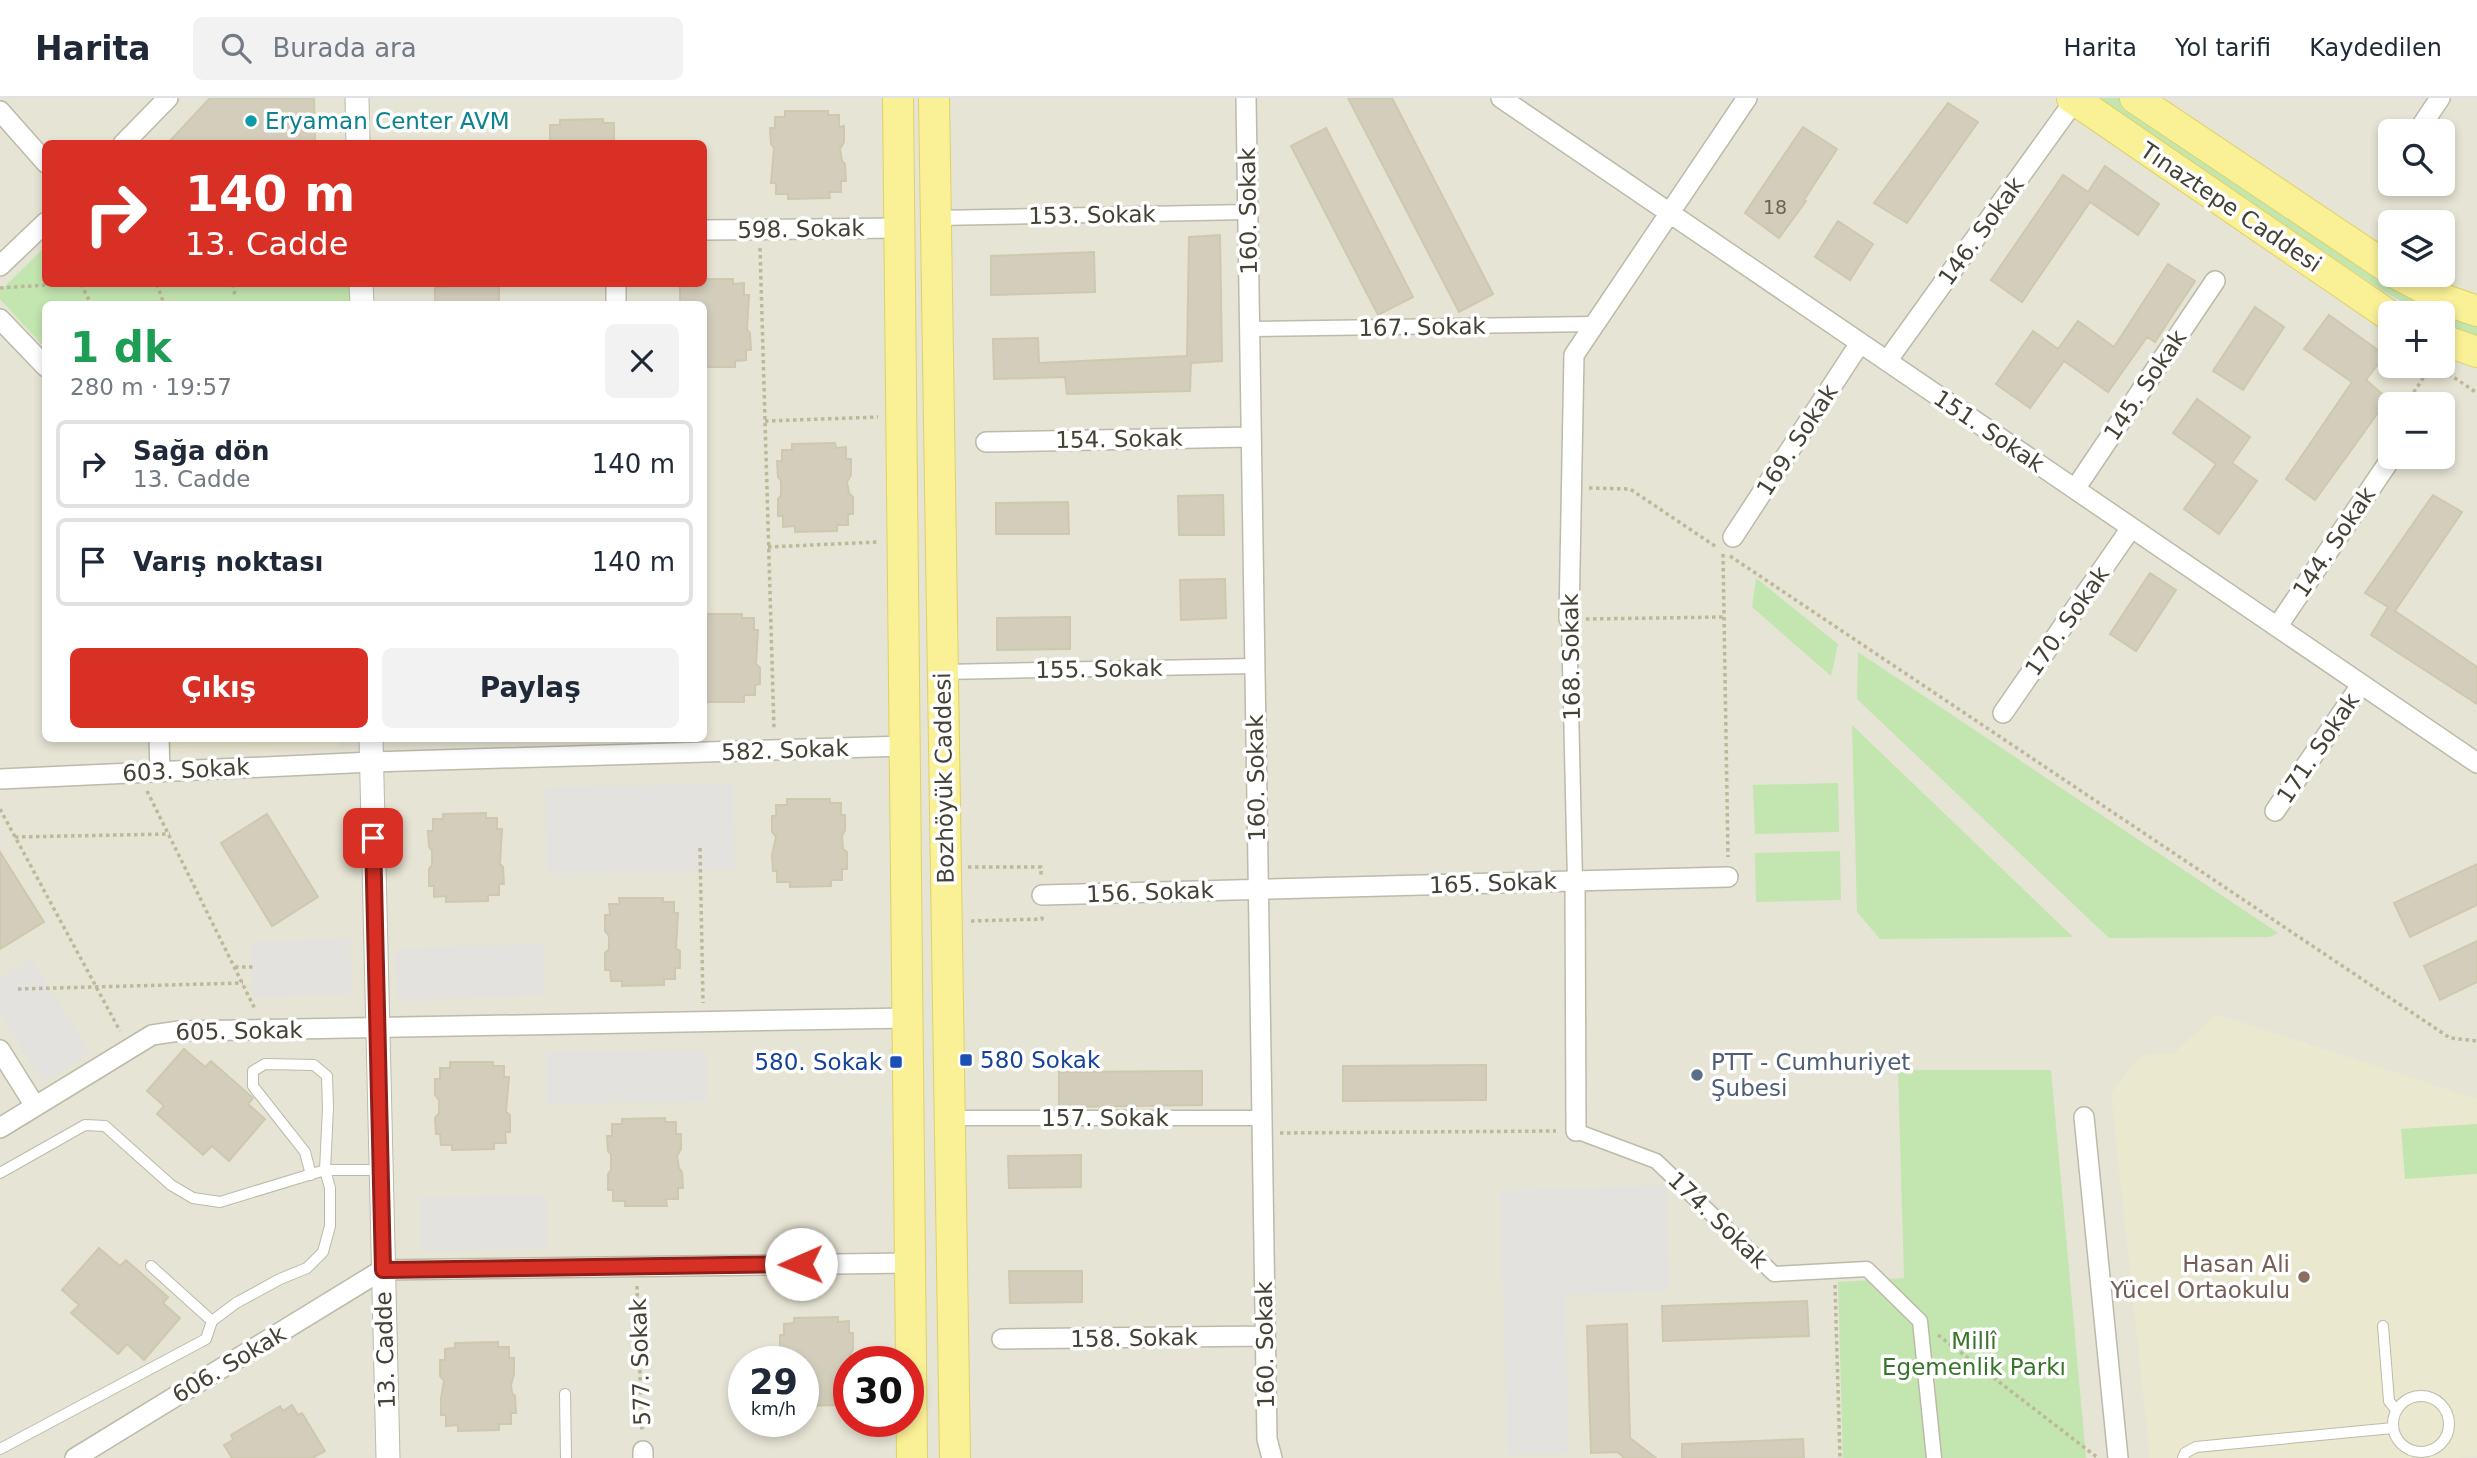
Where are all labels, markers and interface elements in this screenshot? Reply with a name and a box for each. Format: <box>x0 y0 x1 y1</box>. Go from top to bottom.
search box <box>193 17 683 80</box>
text: Harita <box>35 29 151 68</box>
icon: search <box>217 29 255 67</box>
text: Burada ara <box>273 33 417 63</box>
text: Harita <box>2064 34 2137 62</box>
text: Yol tarifi <box>2175 34 2271 62</box>
text: Kaydedilen <box>2309 34 2442 62</box>
place label: Eryaman Center AVM <box>265 108 510 134</box>
marker: Eryaman Center AVM <box>243 113 259 129</box>
map controls <box>2378 119 2455 469</box>
button: search <box>2378 119 2455 196</box>
street label: Tınaztepe Caddesi <box>2135 136 2326 277</box>
street label: 160. Sokak <box>1234 146 1262 275</box>
text: 140 m <box>185 166 355 223</box>
icon: right <box>70 168 161 259</box>
street label: 146. Sokak <box>1933 171 2029 290</box>
house number: 18 <box>1763 196 1787 218</box>
street label: 153. Sokak <box>1028 201 1157 229</box>
button: layers <box>2378 210 2455 287</box>
street label: 598. Sokak <box>737 215 866 243</box>
text: 13. Cadde <box>185 225 348 263</box>
button: + <box>2378 301 2455 378</box>
street label: 167. Sokak <box>1358 313 1487 341</box>
text: 1 dk <box>70 323 172 372</box>
button: close <box>605 324 679 398</box>
street label: 145. Sokak <box>2099 324 2192 445</box>
text: 280 m · 19:57 <box>70 374 232 400</box>
street label: 169. Sokak <box>1751 379 1843 501</box>
street label: 151. Sokak <box>1929 385 2050 478</box>
button: − <box>2378 392 2455 469</box>
street label: 154. Sokak <box>1055 425 1184 453</box>
text: Sağa dön <box>133 436 269 466</box>
icon: right <box>74 445 112 483</box>
text: 140 m <box>592 449 675 479</box>
text: 13. Cadde <box>133 466 250 492</box>
street label: 144. Sokak <box>2288 481 2381 602</box>
icon: arrive <box>74 543 112 581</box>
text: Varış noktası <box>133 547 324 577</box>
text: 140 m <box>592 547 675 577</box>
street label: 170. Sokak <box>2020 561 2115 681</box>
street label: 168. Sokak <box>1557 592 1585 721</box>
button: Çıkış <box>70 648 368 728</box>
button: Paylaş <box>382 648 679 728</box>
street label: 155. Sokak <box>1035 655 1164 683</box>
street label: Bozhöyük Caddesi <box>929 672 959 884</box>
street label: 171. Sokak <box>2272 687 2365 808</box>
street label: 160. Sokak <box>1242 713 1270 842</box>
street label: 582. Sokak <box>721 735 850 765</box>
street label: 603. Sokak <box>122 754 251 786</box>
pin <box>343 808 403 868</box>
icon: arrive <box>354 819 392 857</box>
street label: 165. Sokak <box>1429 868 1558 898</box>
street label: 156. Sokak <box>1086 877 1215 907</box>
street label: 605. Sokak <box>175 1017 304 1045</box>
place label: 580 Sokak <box>980 1047 1101 1073</box>
place label: 580. Sokak <box>754 1049 883 1075</box>
place label: PTT - Cumhuriyet Şubesi <box>1711 1049 1910 1101</box>
marker: 580 Sokak <box>958 1052 974 1068</box>
marker: 580. Sokak <box>888 1054 904 1070</box>
marker: PTT - Cumhuriyet Şubesi <box>1689 1067 1705 1083</box>
street label: 157. Sokak <box>1041 1105 1169 1131</box>
street label: 174. Sokak <box>1663 1166 1773 1274</box>
position arrow <box>764 1227 838 1301</box>
place label: Hasan Ali Yücel Ortaokulu <box>2110 1251 2290 1303</box>
marker: Hasan Ali Yücel Ortaokulu <box>2296 1269 2312 1285</box>
street label: 160. Sokak <box>1251 1280 1279 1409</box>
street label: 13. Cadde <box>370 1291 400 1409</box>
street label: 577. Sokak <box>625 1297 655 1426</box>
street label: 606. Sokak <box>168 1320 291 1408</box>
street label: 158. Sokak <box>1070 1324 1199 1352</box>
park label: Millî Egemenlik Parkı <box>1882 1328 2066 1380</box>
speed limit sign: 30 <box>833 1346 924 1437</box>
text: 29 <box>749 1362 798 1402</box>
text: km/h <box>751 1398 796 1419</box>

